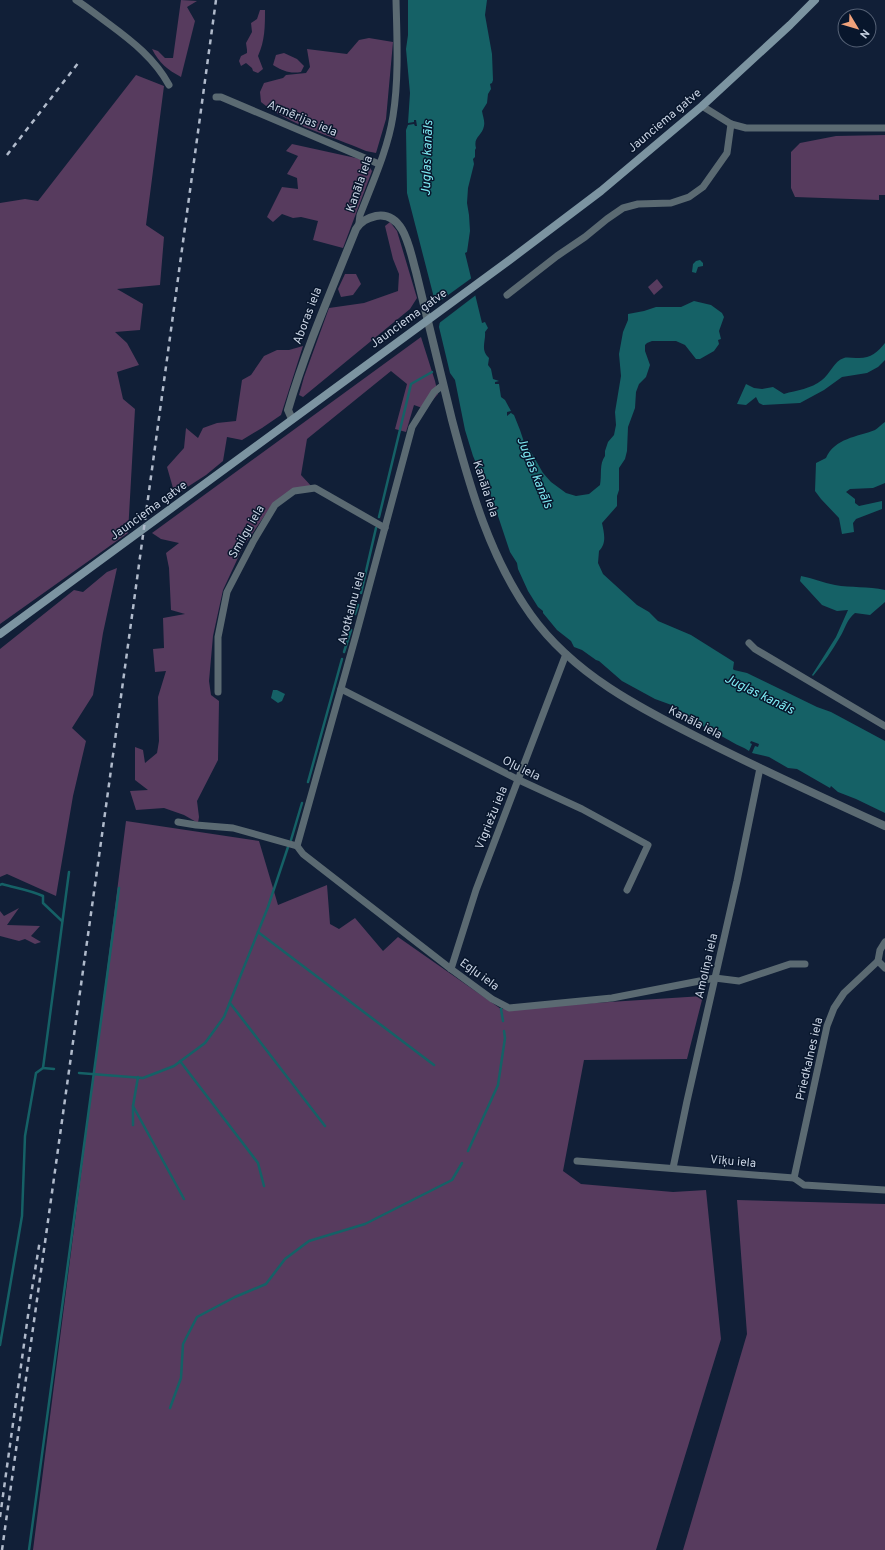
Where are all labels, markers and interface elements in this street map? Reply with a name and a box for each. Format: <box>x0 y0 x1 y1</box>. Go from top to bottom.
north arrow <box>837 8 877 48</box>
text: N <box>856 26 872 41</box>
street label: Jaunciema gatve <box>625 85 705 157</box>
street label: Armērijas iela <box>265 97 339 141</box>
water label: Juglas kanāls <box>419 120 437 196</box>
street label: Kanāla iela <box>343 154 377 214</box>
street label: Aboras iela <box>290 285 326 347</box>
street label: Jaunciema gatve <box>367 286 451 352</box>
water label: Juglas kanāls <box>512 435 556 511</box>
street label: Kanāla iela <box>468 459 502 519</box>
street label: Jaunciema gatve <box>107 478 191 544</box>
street label: Smilgu iela <box>225 503 269 561</box>
street label: Avotkalnu iela <box>335 570 369 646</box>
water label: Juglas kanāls <box>721 671 797 719</box>
street label: Kanāla iela <box>665 703 725 743</box>
street label: Oļu iela <box>499 753 543 785</box>
street label: Vīgriežu iela <box>472 784 512 852</box>
street label: Amoliņa iela <box>692 932 722 1000</box>
street label: Egļu iela <box>456 955 502 995</box>
street label: Priedkalnes iela <box>793 1016 827 1102</box>
street label: Vīķu iela <box>709 1152 757 1172</box>

